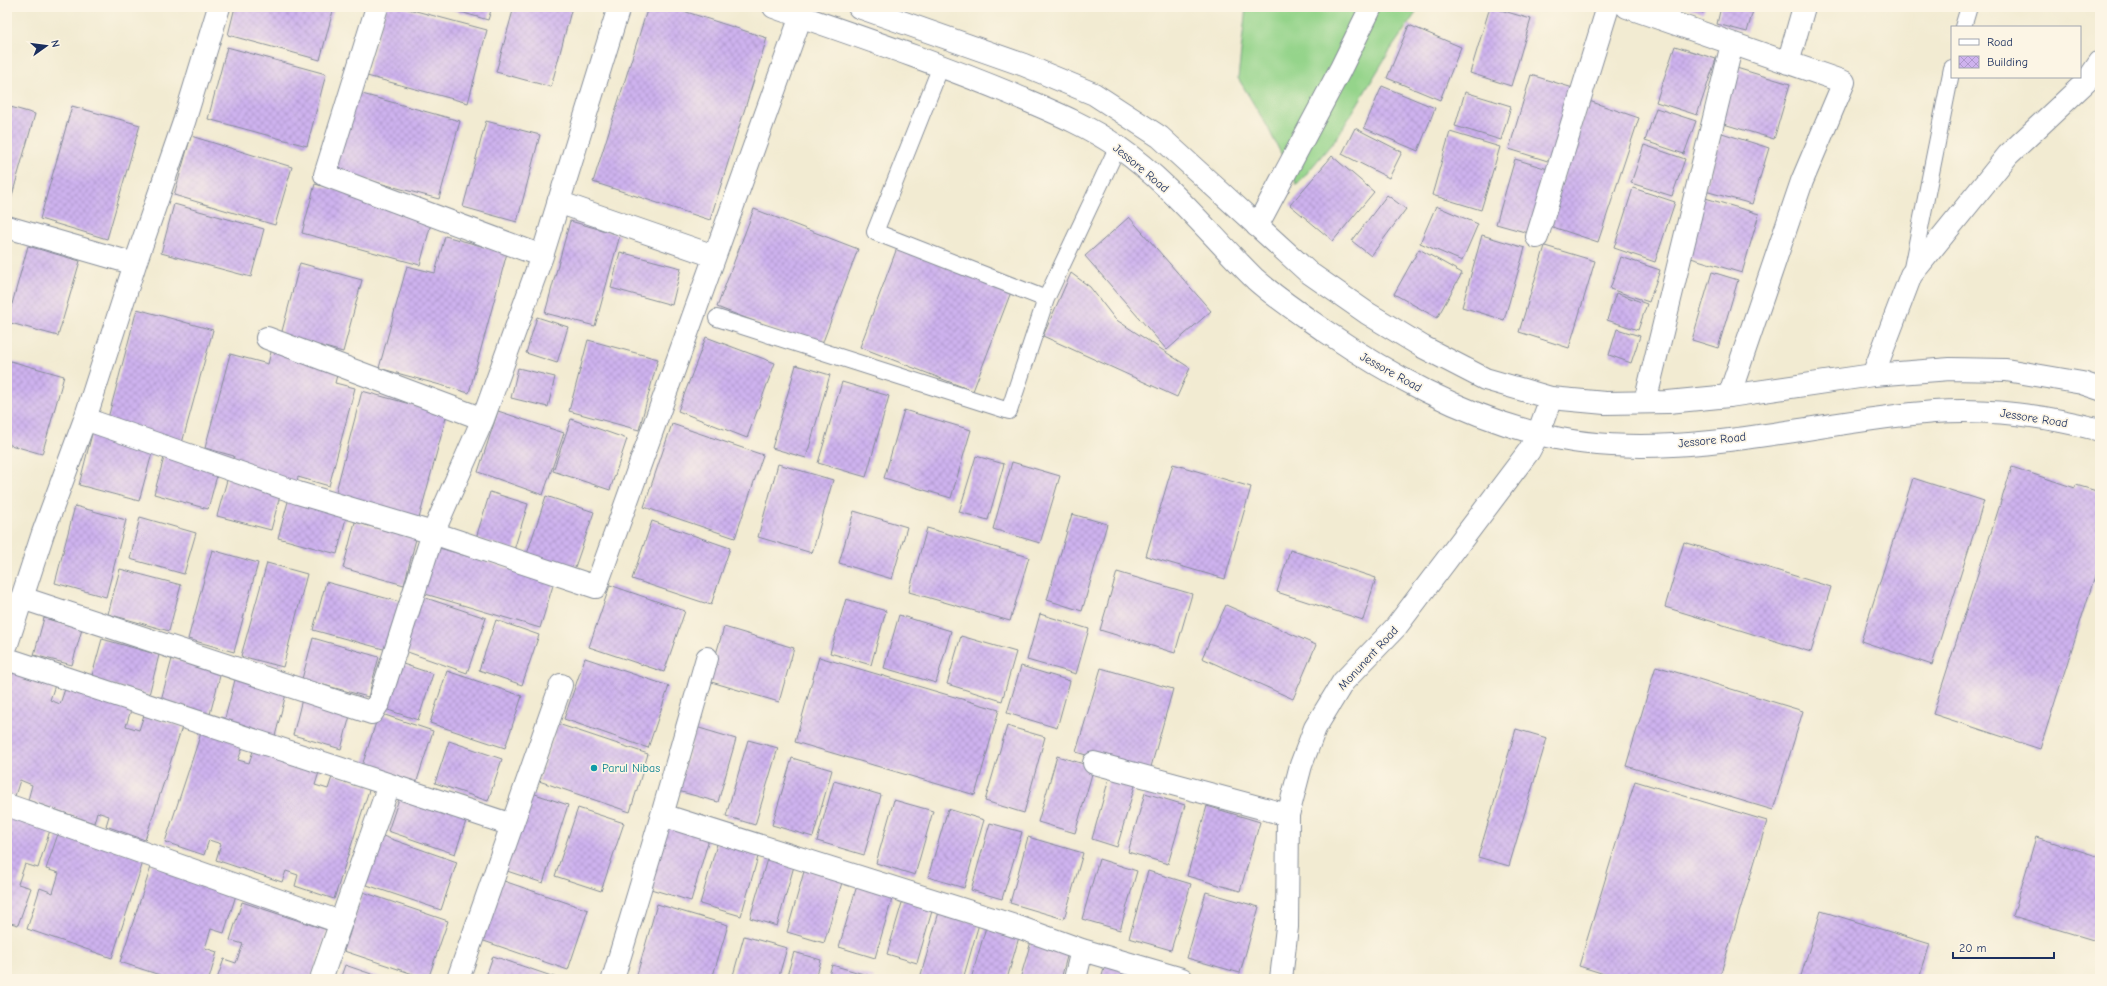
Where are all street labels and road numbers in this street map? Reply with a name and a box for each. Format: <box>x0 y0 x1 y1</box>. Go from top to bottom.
street label: Jessore Road <box>1110 141 1172 195</box>
street label: Jessore Road <box>1358 349 1424 395</box>
street label: Jessore Road <box>1999 406 2069 430</box>
street label: Jessore Road <box>1677 429 1747 451</box>
street label: Monunent Road <box>1335 623 1401 693</box>

